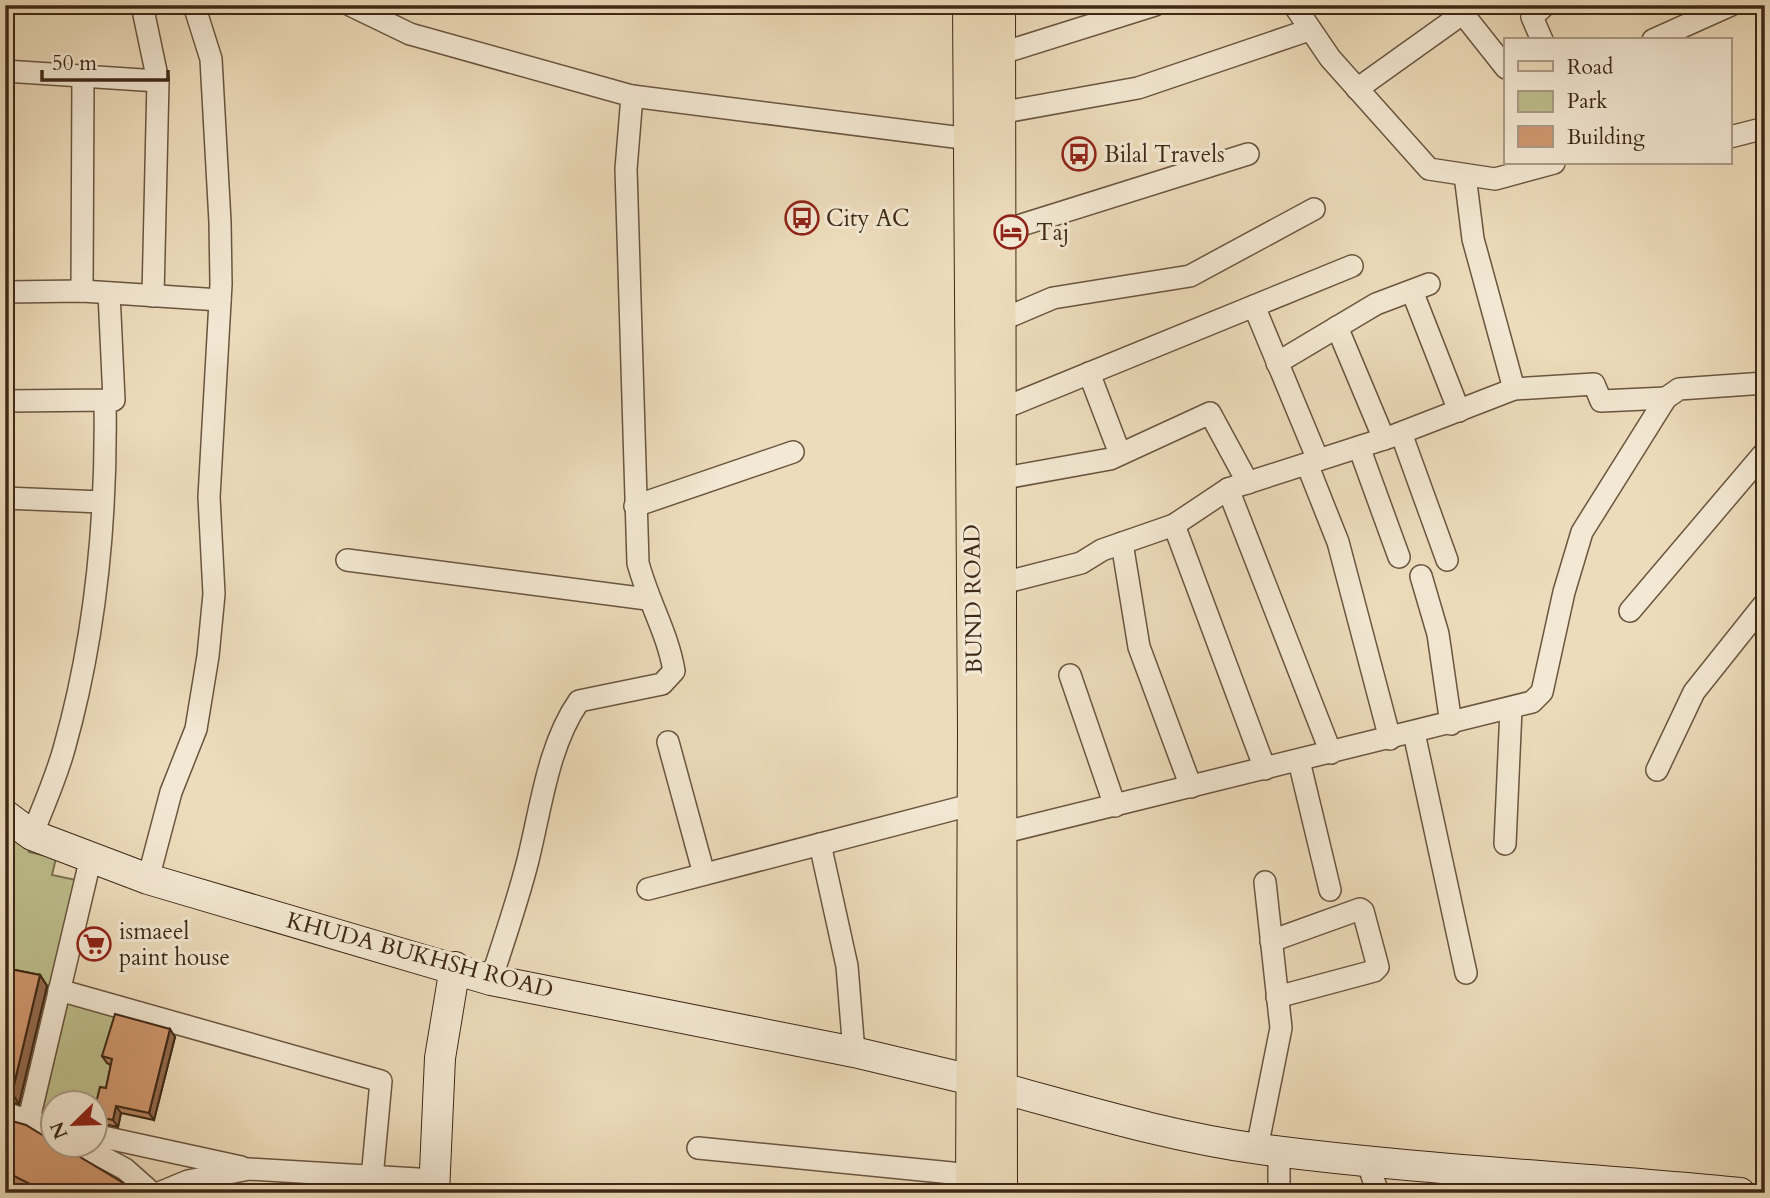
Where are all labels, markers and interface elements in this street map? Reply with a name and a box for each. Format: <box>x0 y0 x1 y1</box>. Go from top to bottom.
scale bar <box>42 38 168 82</box>
legend <box>1504 38 1732 164</box>
text: 50 m <box>52 49 97 78</box>
text: Road <box>1567 53 1613 82</box>
text: Park <box>1567 87 1608 116</box>
text: Building <box>1567 123 1645 152</box>
bus stop icon: Bilal Travels <box>1060 135 1098 173</box>
place label: Bilal Travels <box>1104 139 1225 170</box>
bus stop icon: City AC <box>783 199 821 237</box>
place label: City AC <box>826 203 910 234</box>
hotel icon: Taj <box>992 213 1030 251</box>
place label: Taj <box>1036 217 1069 248</box>
street label: BUND ROAD <box>956 524 990 674</box>
street label: KHUDA BUKHSH ROAD <box>283 904 557 1006</box>
place label: ismaeel paint house <box>119 916 230 973</box>
supermarket icon: ismaeel paint house <box>75 925 113 963</box>
north arrow <box>38 1090 108 1160</box>
text: N <box>44 1117 74 1143</box>

